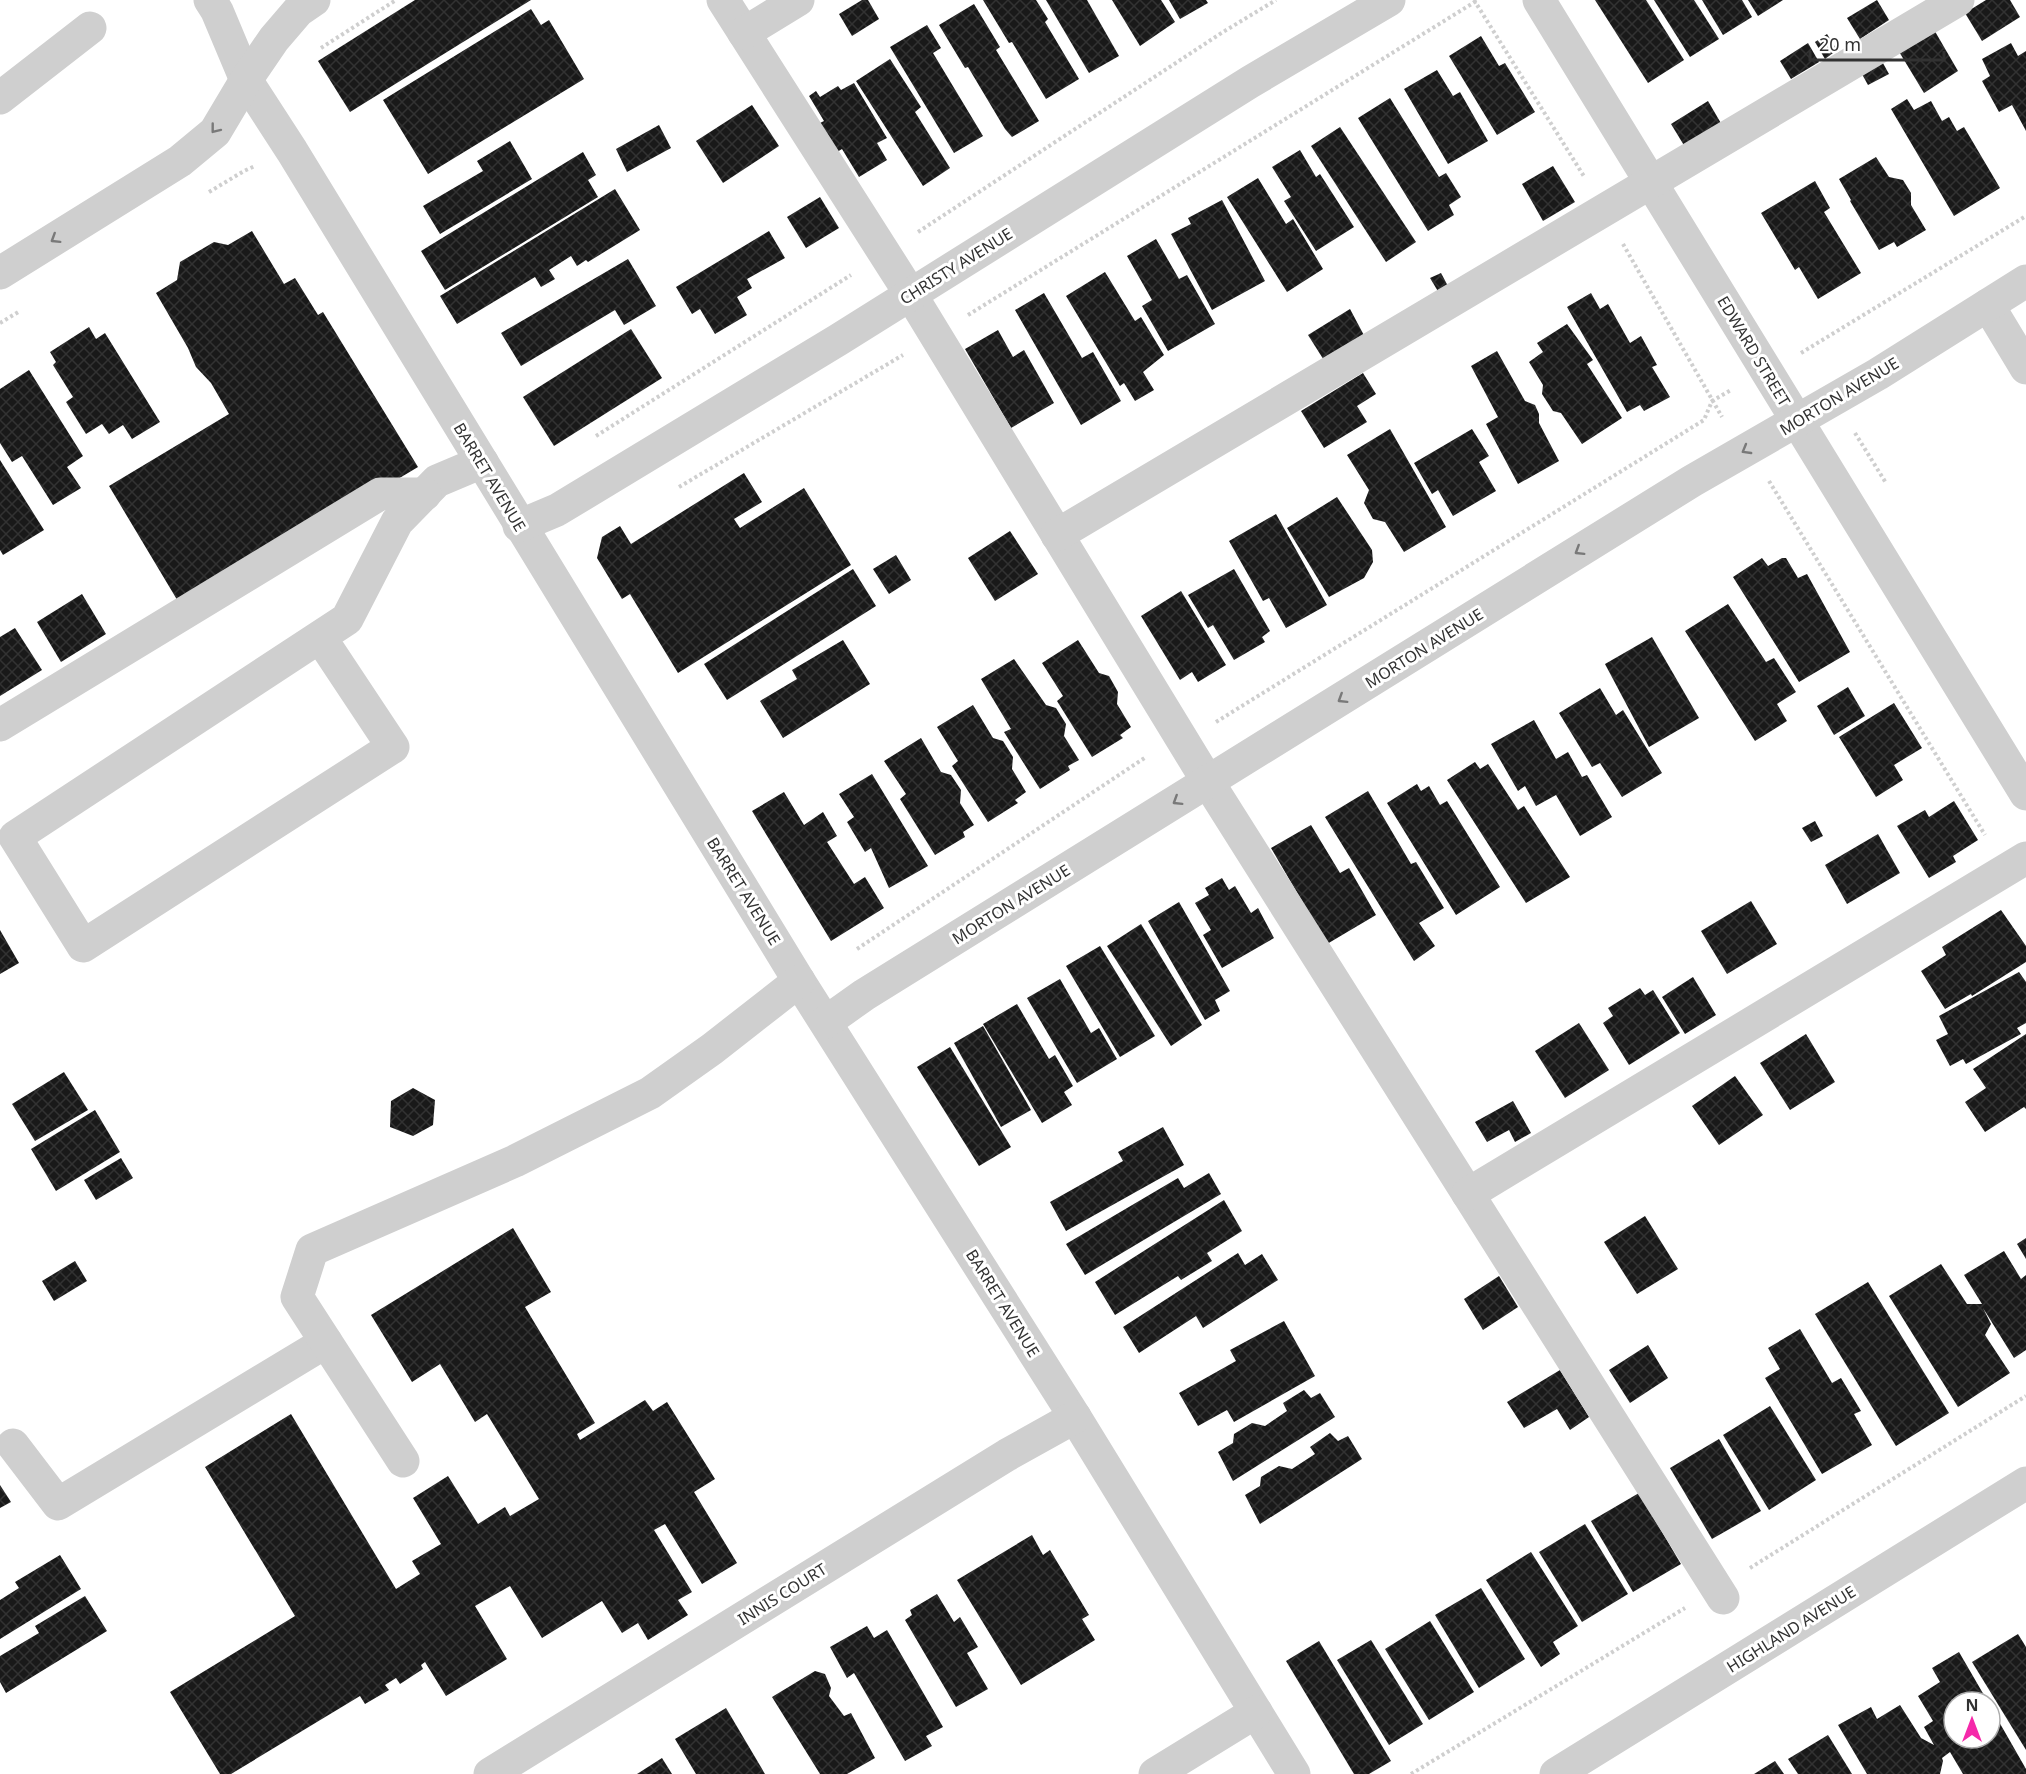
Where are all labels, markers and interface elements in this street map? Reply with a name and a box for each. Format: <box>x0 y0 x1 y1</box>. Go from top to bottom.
scale bar <box>1810 24 1944 62</box>
text: 20 m <box>1819 32 1861 56</box>
one-way arrow <box>212 123 223 134</box>
street label: CHRISTY AVENUE <box>895 222 1017 310</box>
one-way arrow <box>51 232 61 244</box>
street label: EDWARD STREET <box>1712 292 1796 410</box>
street label: MORTON AVENUE <box>1775 352 1903 440</box>
street label: BARRET AVENUE <box>449 418 531 536</box>
one-way arrow <box>1742 443 1752 455</box>
one-way arrow <box>1575 544 1585 556</box>
street label: MORTON AVENUE <box>1361 603 1487 693</box>
one-way arrow <box>1338 691 1348 703</box>
one-way arrow <box>1173 794 1183 806</box>
street label: BARRET AVENUE <box>702 833 786 949</box>
street label: MORTON AVENUE <box>948 859 1074 949</box>
street label: BARRET AVENUE <box>961 1245 1045 1361</box>
street label: INNIS COURT <box>733 1558 831 1630</box>
street label: HIGHLAND AVENUE <box>1722 1580 1860 1678</box>
north arrow <box>1942 1690 2002 1750</box>
text: N <box>1965 1694 1979 1716</box>

